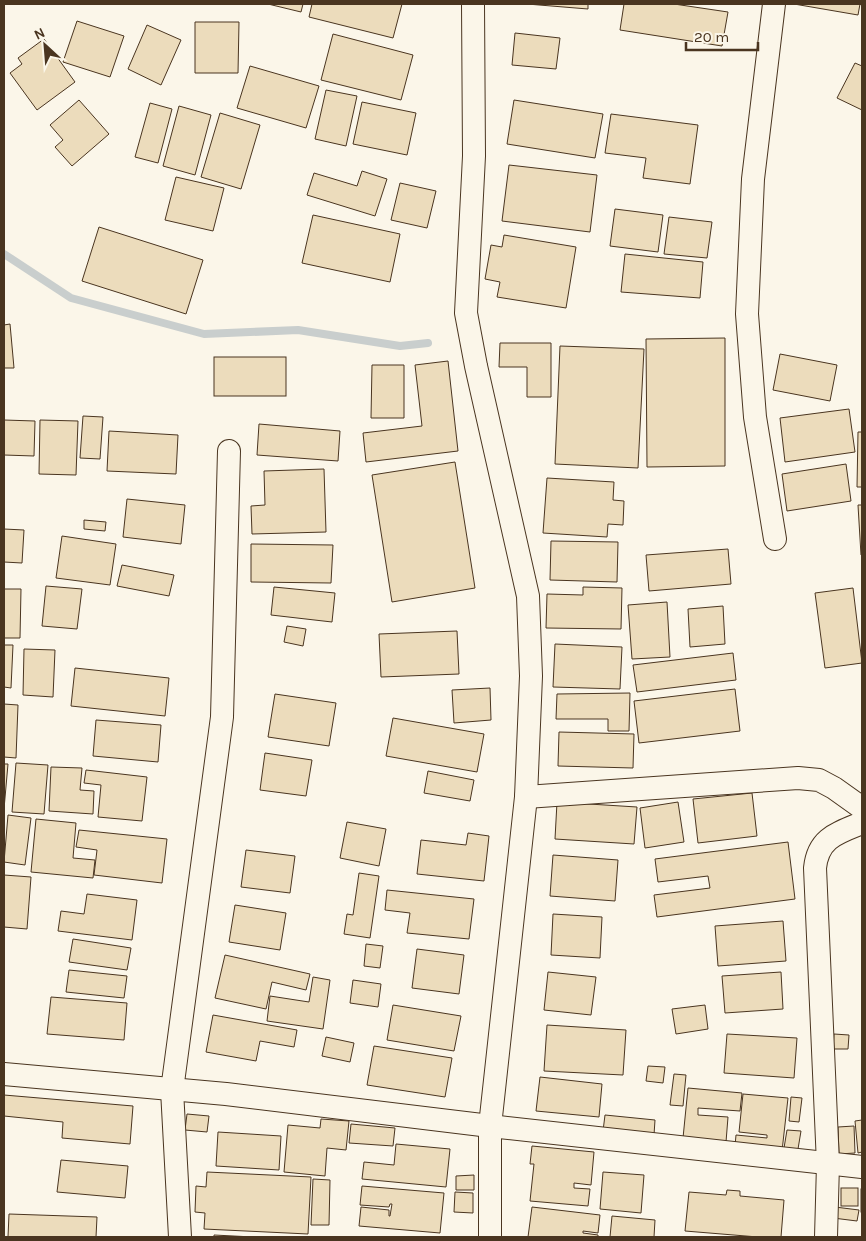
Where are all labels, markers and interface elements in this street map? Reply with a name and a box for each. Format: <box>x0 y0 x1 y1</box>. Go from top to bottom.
north arrow <box>20 20 70 70</box>
scale bar <box>686 20 758 52</box>
text: N <box>31 24 48 44</box>
text: 20 m <box>694 28 729 46</box>

